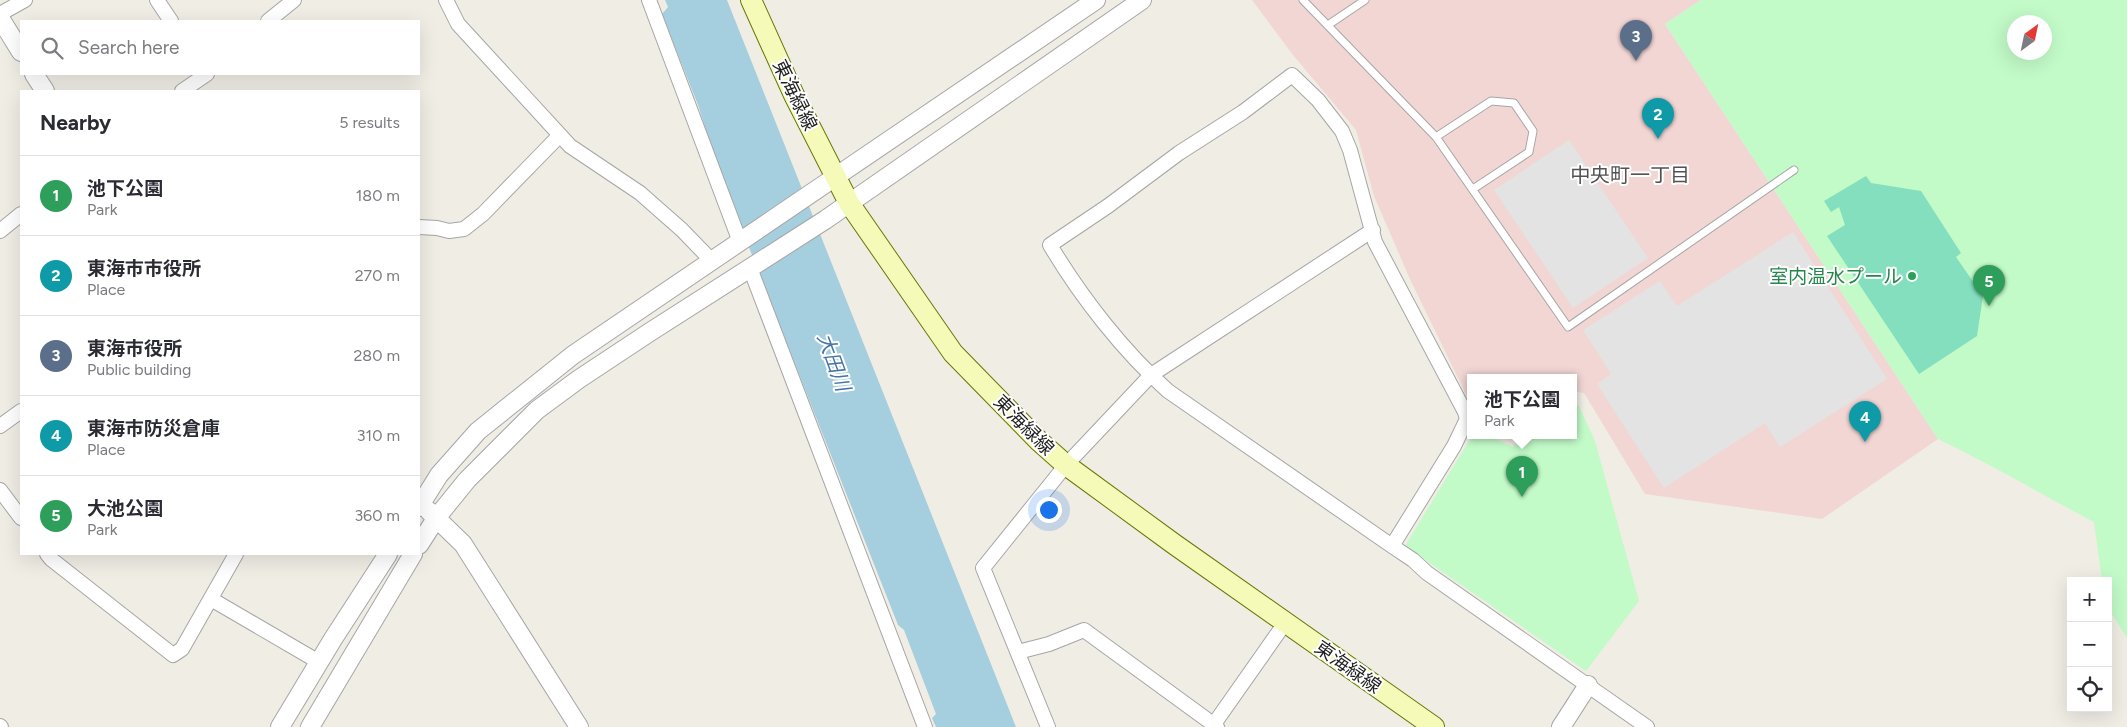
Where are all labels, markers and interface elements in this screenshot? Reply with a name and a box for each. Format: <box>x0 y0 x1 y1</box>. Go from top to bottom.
north arrow <box>2007 15 2052 60</box>
search box <box>20 20 420 75</box>
pin: 3 <box>1620 20 1652 61</box>
icon: search <box>38 34 66 62</box>
text: Search here <box>78 36 180 59</box>
street label: 東海緑線 <box>768 56 822 134</box>
pin: 2 <box>1642 98 1674 139</box>
text: Nearby <box>40 110 111 135</box>
text: 5 results <box>339 113 400 132</box>
district label: 中央町一丁目 <box>1570 163 1690 187</box>
text: 池下公園 <box>87 177 163 200</box>
text: 1 <box>53 186 59 205</box>
text: 180 m <box>356 186 400 205</box>
text: Park <box>87 200 117 219</box>
text: 東海市市役所 <box>87 257 201 280</box>
place label: 室内温水プール <box>1769 265 1902 288</box>
pin: 5 <box>1973 265 2005 306</box>
text: 2 <box>51 266 61 285</box>
text: 270 m <box>355 266 400 285</box>
marker: 室内温水プール <box>1906 270 1918 282</box>
text: Place <box>87 280 125 299</box>
water label: 大田川 <box>812 330 856 396</box>
text: 東海市役所 <box>87 337 182 360</box>
text: 3 <box>52 346 60 365</box>
text: 280 m <box>353 346 400 365</box>
text: Public building <box>87 360 191 379</box>
popup <box>1467 374 1577 439</box>
text: 池下公園 <box>1484 388 1560 411</box>
street label: 東海緑線 <box>989 390 1059 460</box>
pin: 4 <box>1849 401 1881 442</box>
text: Park <box>1484 411 1514 430</box>
text: 東海市防災倉庫 <box>87 417 220 440</box>
text: 4 <box>51 426 61 445</box>
text: 310 m <box>357 426 400 445</box>
text: Place <box>87 440 125 459</box>
pin: 1 <box>1506 456 1538 497</box>
text: 大池公園 <box>87 497 163 520</box>
your location <box>1036 497 1062 523</box>
text: 5 <box>51 506 61 525</box>
text: 360 m <box>354 506 400 525</box>
text: Park <box>87 520 117 539</box>
map controls <box>2067 577 2112 712</box>
button: + <box>2067 577 2112 622</box>
button: − <box>2067 622 2112 667</box>
street label: 東海緑線 <box>1310 636 1386 698</box>
button: locate <box>2067 667 2112 712</box>

